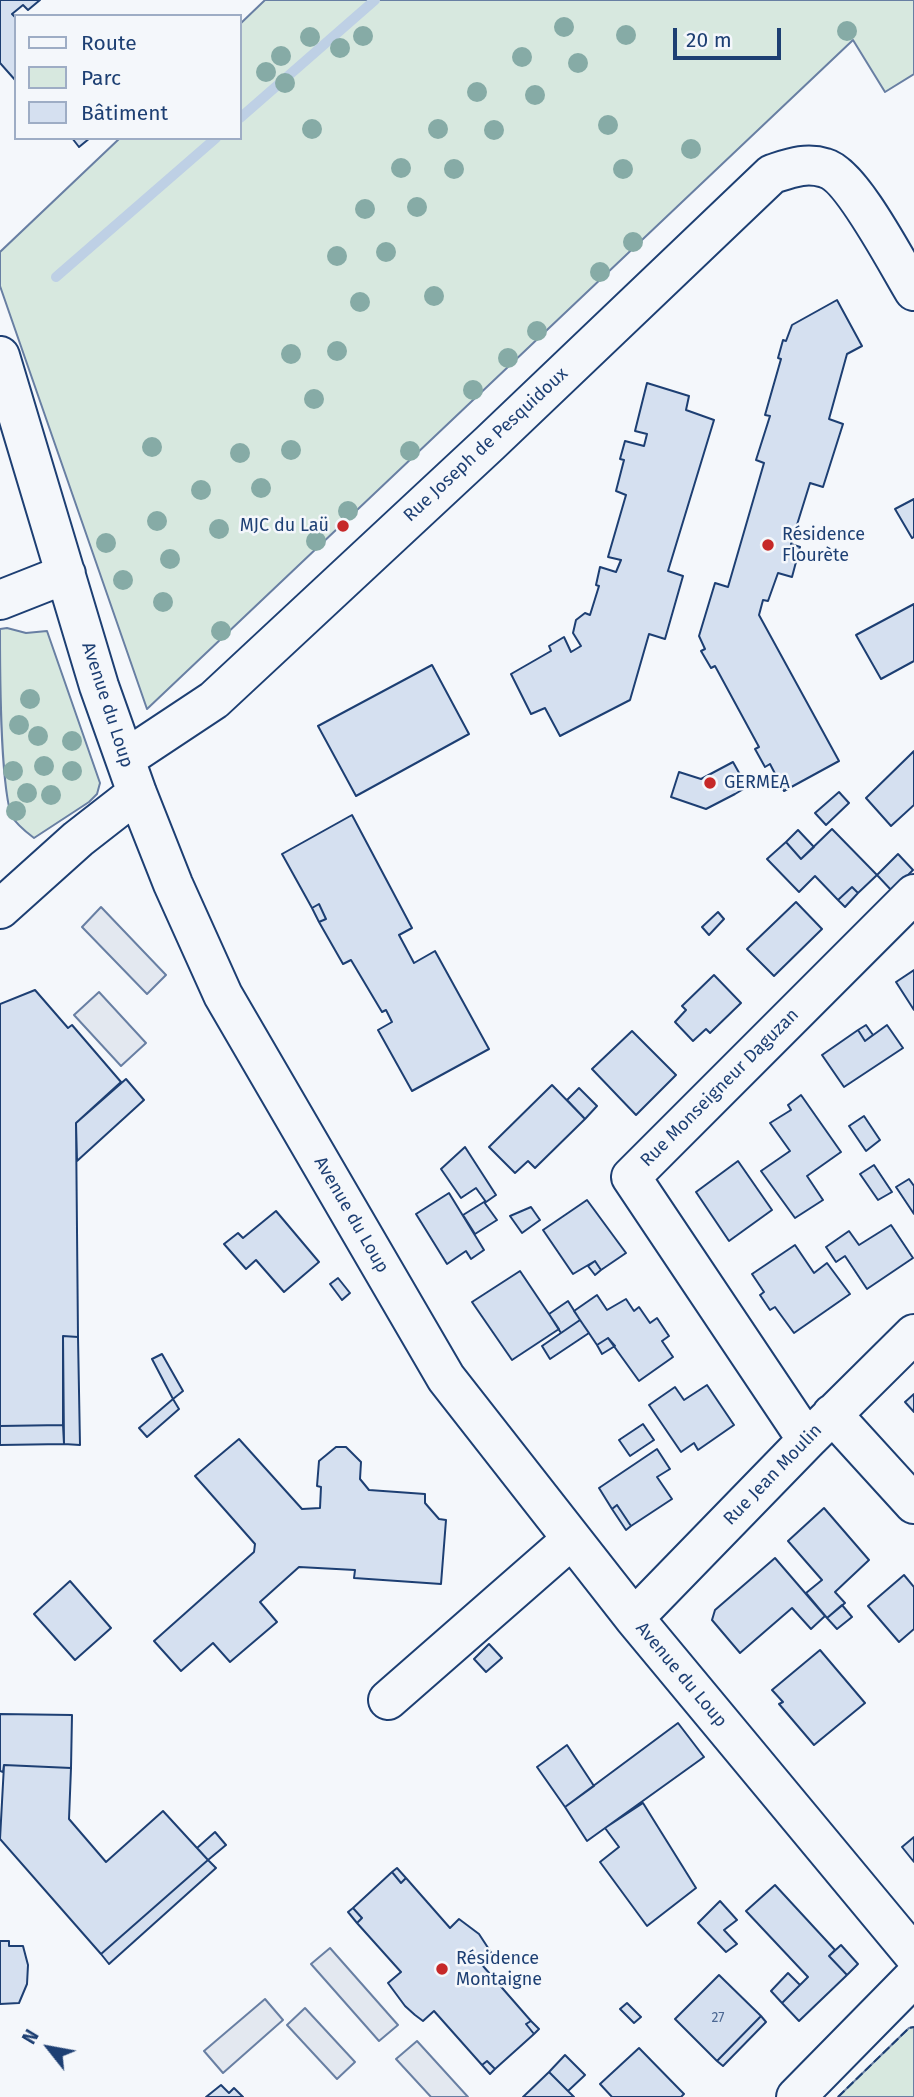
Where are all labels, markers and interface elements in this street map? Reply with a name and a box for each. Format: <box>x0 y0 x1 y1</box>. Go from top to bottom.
legend <box>14 14 242 140</box>
scale bar <box>676 14 785 58</box>
text: 20 m <box>686 27 732 53</box>
text: Route <box>81 30 137 56</box>
text: Parc <box>81 65 121 91</box>
text: Bâtiment <box>81 100 168 126</box>
street label: Rue Joseph de Pesquidoux <box>399 363 573 527</box>
place label: MJC du Laü <box>240 515 329 537</box>
marker: MJC du Laü <box>335 518 351 534</box>
place label: Résidence Flourète <box>782 524 865 566</box>
marker: Résidence Flourète <box>760 537 776 553</box>
street label: Avenue du Loup <box>77 640 137 770</box>
place label: GERMEA <box>724 772 790 794</box>
marker: GERMEA <box>702 775 718 791</box>
street label: Rue Monseigneur Daguzan <box>636 1004 804 1172</box>
street label: Avenue du Loup <box>309 1153 393 1277</box>
street label: Rue Jean Moulin <box>719 1420 827 1530</box>
street label: Avenue du Loup <box>631 1618 731 1732</box>
place label: Résidence Montaigne <box>456 1948 542 1990</box>
marker: Résidence Montaigne <box>434 1961 450 1977</box>
house number: 27 <box>711 2010 725 2026</box>
north arrow <box>14 2013 84 2083</box>
text: N <box>17 2026 44 2048</box>

